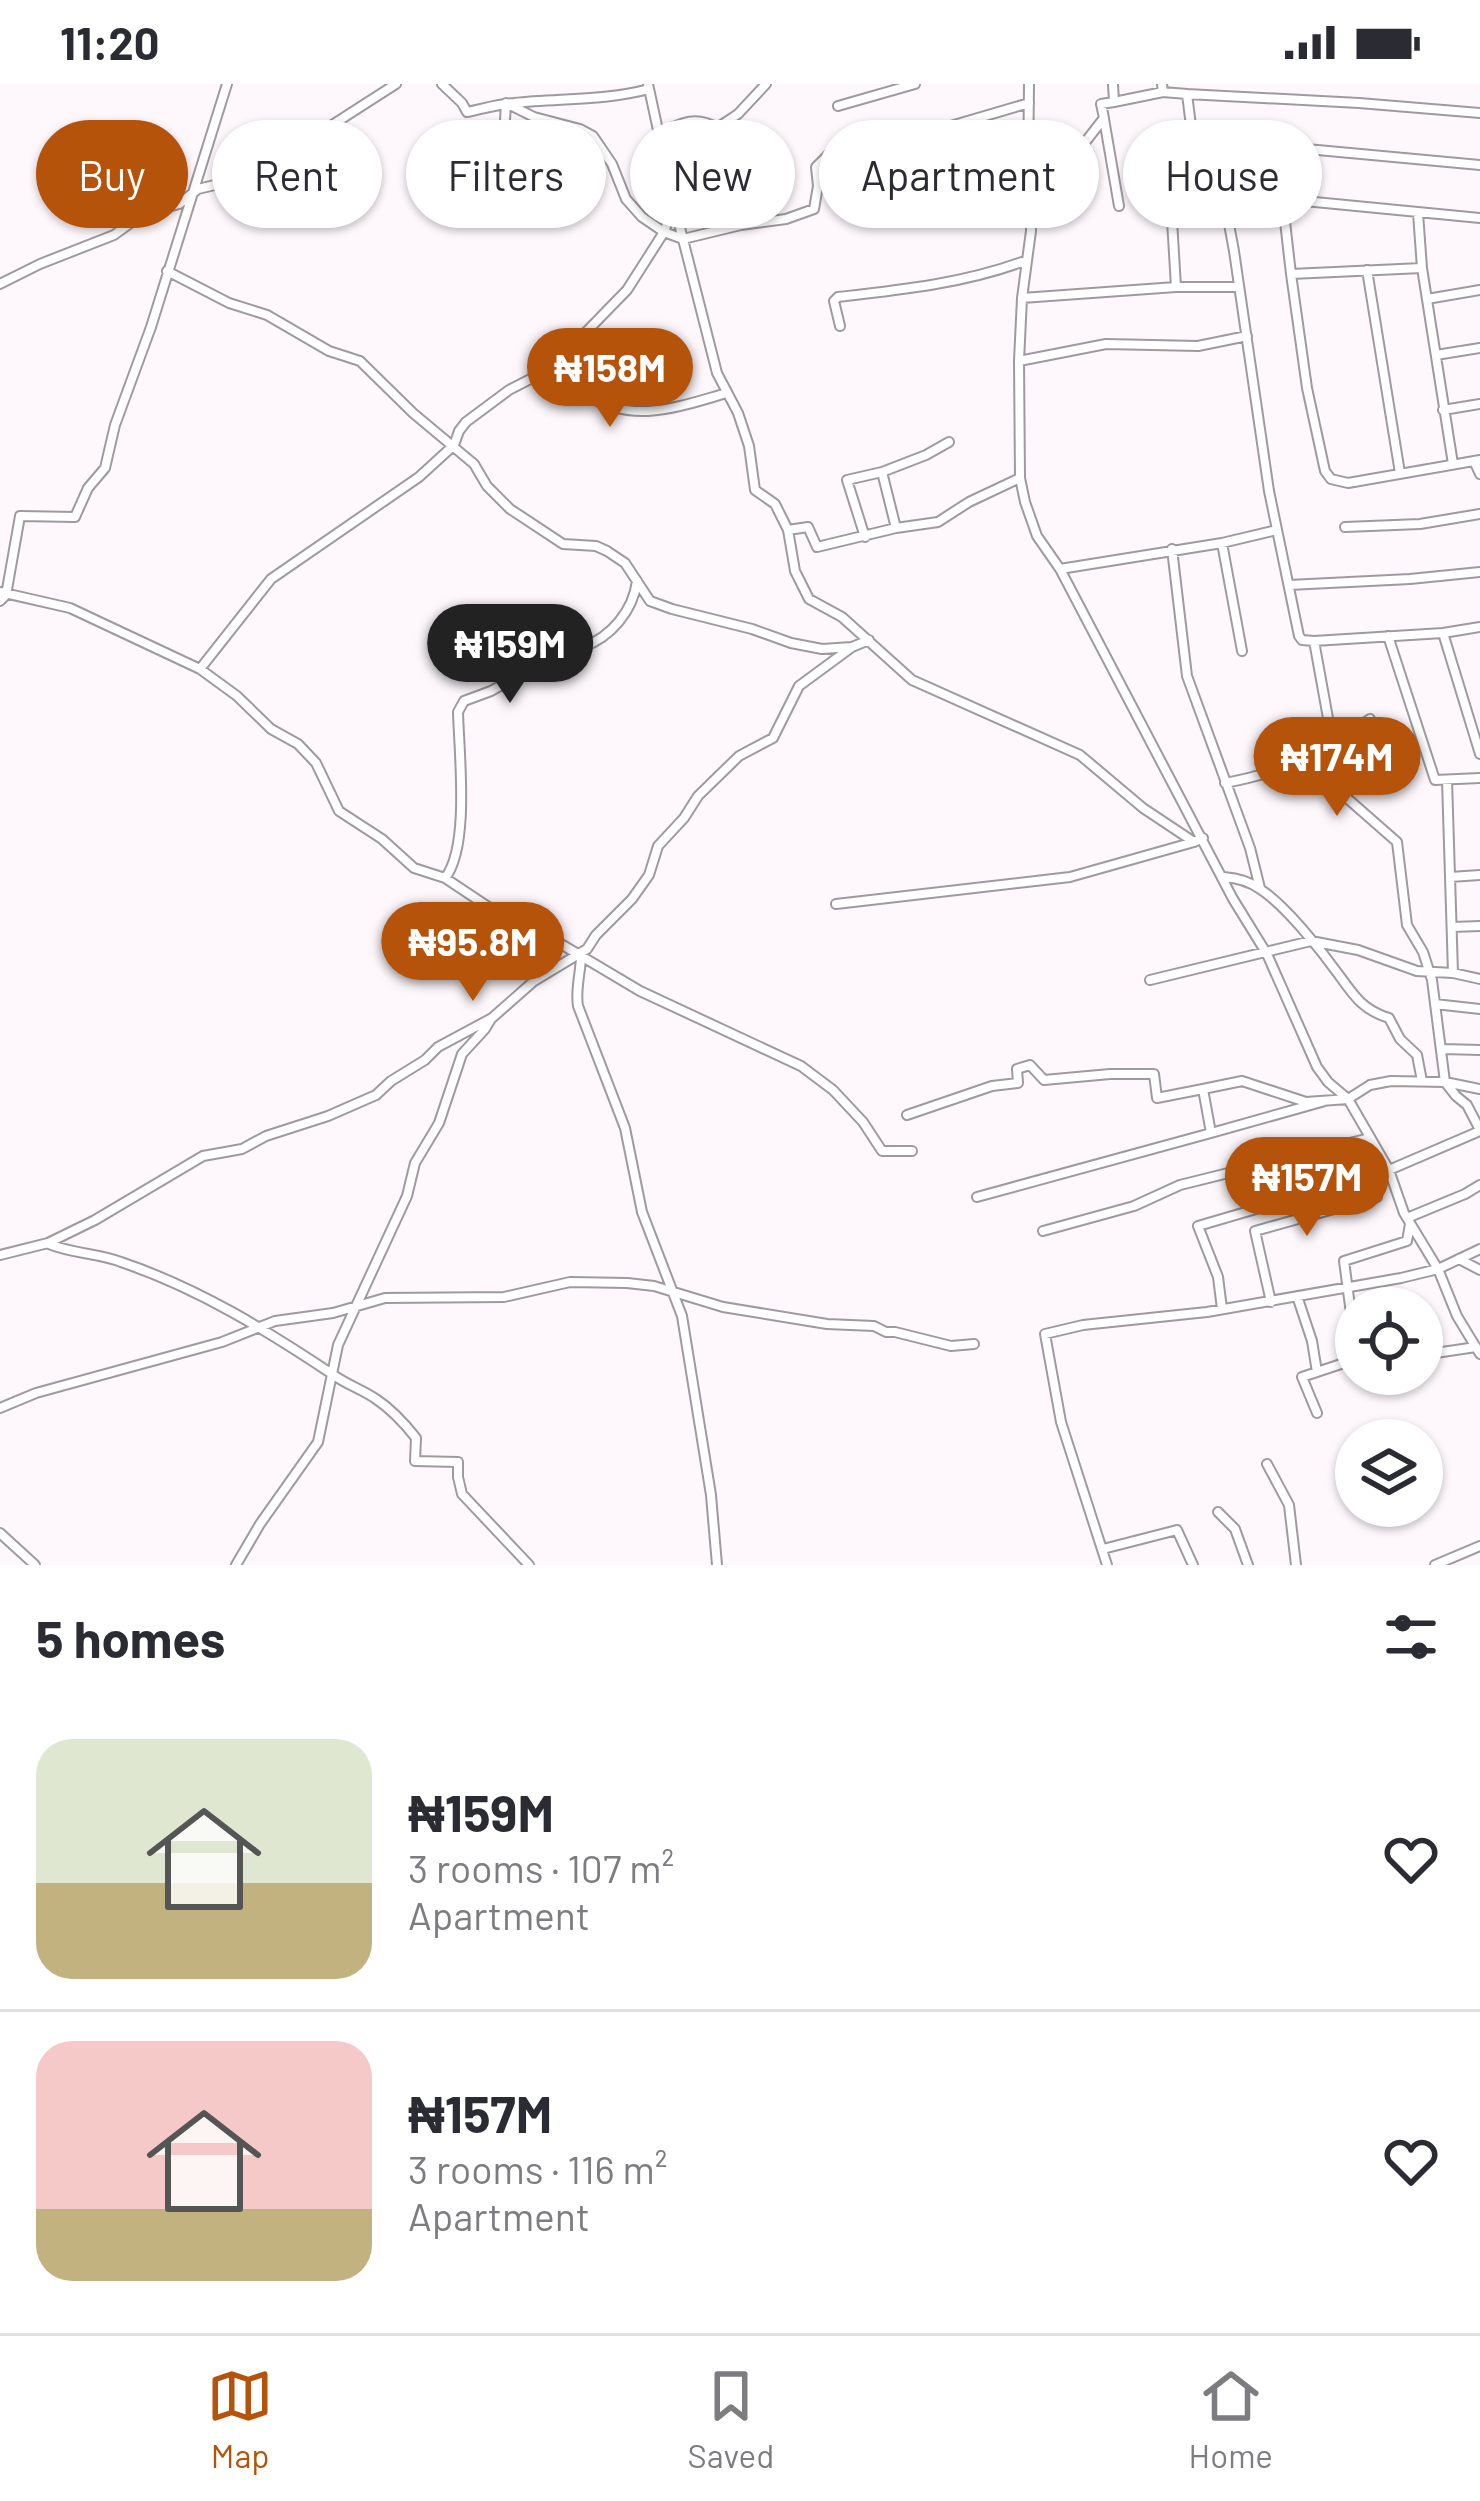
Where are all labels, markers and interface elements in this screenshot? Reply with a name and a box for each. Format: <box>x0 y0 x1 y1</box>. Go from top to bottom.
text: 11:20 <box>60 15 159 69</box>
chip: Buy <box>36 120 188 228</box>
chip: Rent <box>212 120 382 228</box>
chip: Filters <box>406 120 606 228</box>
chip: New <box>630 120 795 228</box>
chip: Apartment <box>819 120 1099 228</box>
chip: House <box>1123 120 1322 228</box>
pin: ₦158M <box>526 328 694 430</box>
text: ₦158M <box>554 343 666 390</box>
pin: ₦159M <box>426 604 594 706</box>
text: ₦159M <box>454 619 566 666</box>
pin: ₦174M <box>1253 717 1421 819</box>
text: ₦174M <box>1281 732 1393 779</box>
pin: ₦95.8M <box>375 902 571 1004</box>
text: ₦95.8M <box>408 917 538 964</box>
pin: ₦157M <box>1223 1137 1391 1239</box>
text: ₦157M <box>1252 1152 1362 1199</box>
map controls <box>1335 1287 1443 1527</box>
button: locate <box>1335 1287 1443 1395</box>
button: layers <box>1335 1419 1443 1527</box>
icon: filters <box>1378 1604 1444 1670</box>
text: 5 homes <box>36 1607 225 1668</box>
text: ₦159M <box>408 1781 554 1842</box>
icon: home <box>132 1787 276 1931</box>
icon: heart <box>1378 1826 1444 1892</box>
text: 3 rooms · 107 m² <box>408 1844 674 1891</box>
text: Apartment <box>408 1891 590 1938</box>
text: ₦157M <box>408 2082 552 2143</box>
icon: home <box>132 2089 276 2233</box>
icon: heart <box>1378 2128 1444 2194</box>
text: 3 rooms · 116 m² <box>408 2145 667 2192</box>
text: Apartment <box>408 2192 590 2239</box>
tab: Map <box>207 2363 273 2475</box>
tab: Saved <box>688 2363 774 2475</box>
tab: Home <box>1189 2363 1273 2475</box>

